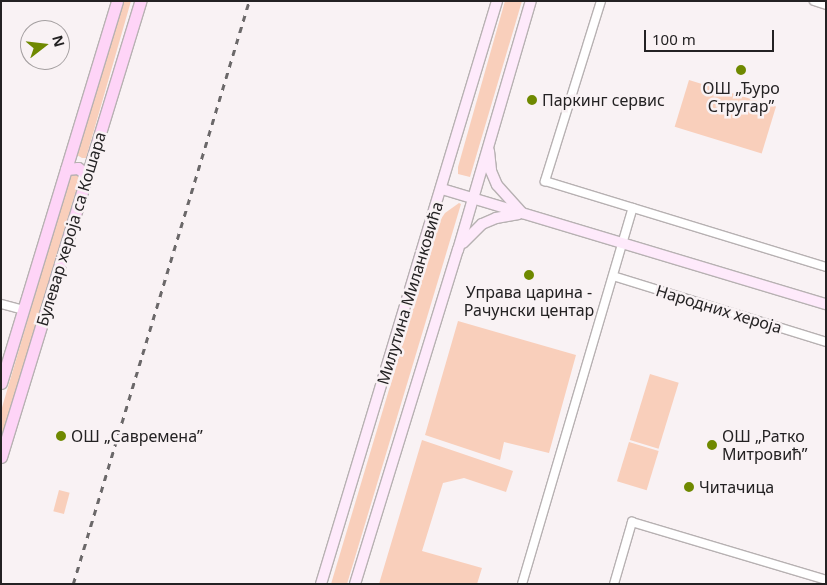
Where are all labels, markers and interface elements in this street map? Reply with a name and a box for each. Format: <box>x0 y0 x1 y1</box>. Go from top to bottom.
north arrow <box>20 20 70 70</box>
scale bar <box>647 20 777 52</box>
text: 100 m <box>652 29 696 49</box>
text: N <box>48 33 70 49</box>
marker: ОШ „Ђуро Стругар” <box>735 64 747 76</box>
place label: ОШ „Ђуро Стругар” <box>702 78 780 116</box>
place label: Паркинг сервис <box>542 90 665 110</box>
marker: Паркинг сервис <box>526 94 538 106</box>
street label: Булевар хероја са Кошара <box>32 130 110 328</box>
street label: Милутина Миланковића <box>373 199 447 387</box>
marker: Управа царина - Рачунски центар <box>523 269 535 281</box>
street label: Народних хероја <box>654 281 784 337</box>
place label: Управа царина - Рачунски центар <box>464 282 594 320</box>
place label: ОШ „Савремена” <box>71 426 203 446</box>
place label: ОШ „Ратко Митровић” <box>722 426 808 464</box>
marker: ОШ „Савремена” <box>55 430 67 442</box>
marker: ОШ „Ратко Митровић” <box>706 439 718 451</box>
place label: Читачица <box>699 477 774 497</box>
marker: Читачица <box>683 481 695 493</box>

